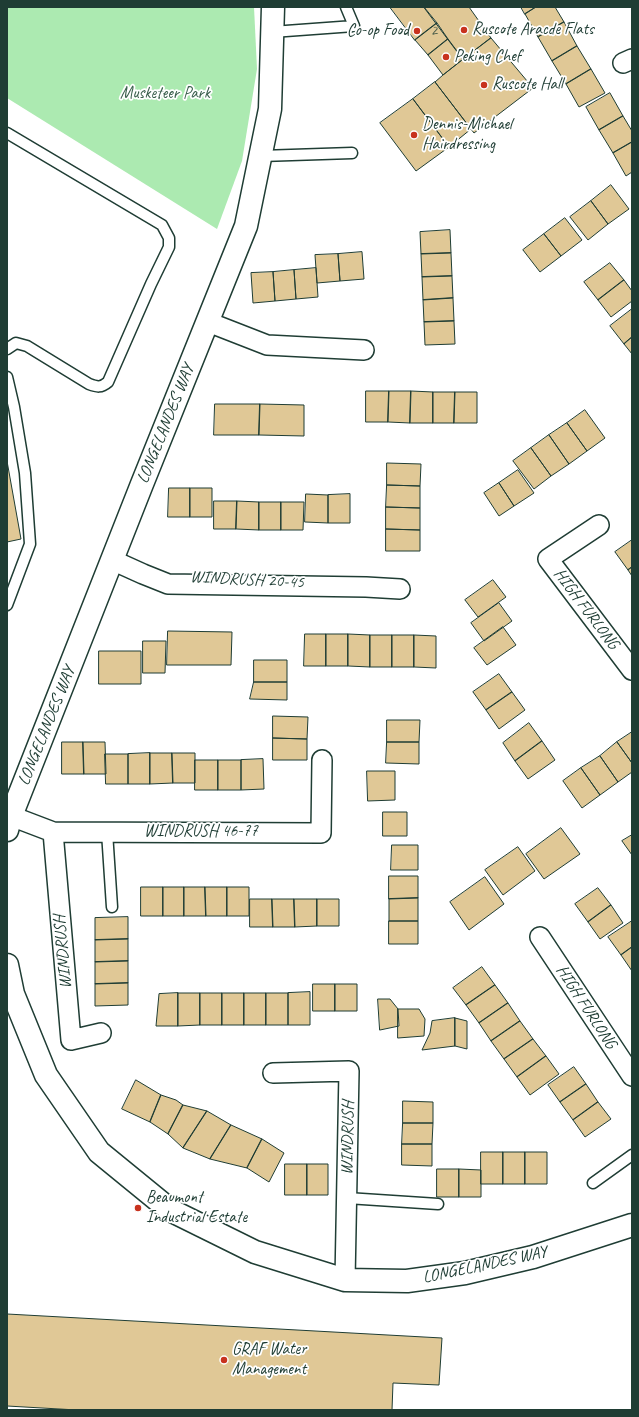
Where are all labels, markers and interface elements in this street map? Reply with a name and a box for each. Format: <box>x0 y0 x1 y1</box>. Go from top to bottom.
place label: Ruscote Aracde Flats <box>472 20 594 40</box>
place label: Co-op Food <box>347 21 409 41</box>
house number: 2 <box>431 22 437 40</box>
marker: Ruscote Aracde Flats <box>459 25 469 35</box>
marker: Co-op Food <box>412 26 422 36</box>
place label: Peking Chef <box>454 47 521 67</box>
marker: Peking Chef <box>441 52 451 62</box>
place label: Ruscote Hall <box>492 75 563 95</box>
marker: Ruscote Hall <box>479 80 489 90</box>
park label: Musketeer Park <box>120 84 210 104</box>
place label: Dennis-Michael Hairdressing <box>422 115 512 155</box>
marker: Dennis-Michael Hairdressing <box>409 130 419 140</box>
street label: LONGELANDES WAY <box>133 362 199 486</box>
street label: HIGH FURLONG <box>549 565 623 653</box>
street label: WINDRUSH 20-45 <box>190 567 304 593</box>
street label: LONGELANDES WAY <box>14 664 80 788</box>
street label: WINDRUSH 46-77 <box>144 822 258 842</box>
street label: WINDRUSH <box>50 914 76 990</box>
street label: HIGH FURLONG <box>551 961 621 1053</box>
street label: WINDRUSH <box>337 1101 359 1175</box>
place label: Beaumont Industrial Estate <box>146 1188 247 1228</box>
marker: Beaumont Industrial Estate <box>133 1203 143 1213</box>
street label: LONGELANDES WAY <box>421 1242 549 1288</box>
place label: GRAF Water Management <box>232 1340 306 1380</box>
marker: GRAF Water Management <box>219 1355 229 1365</box>

